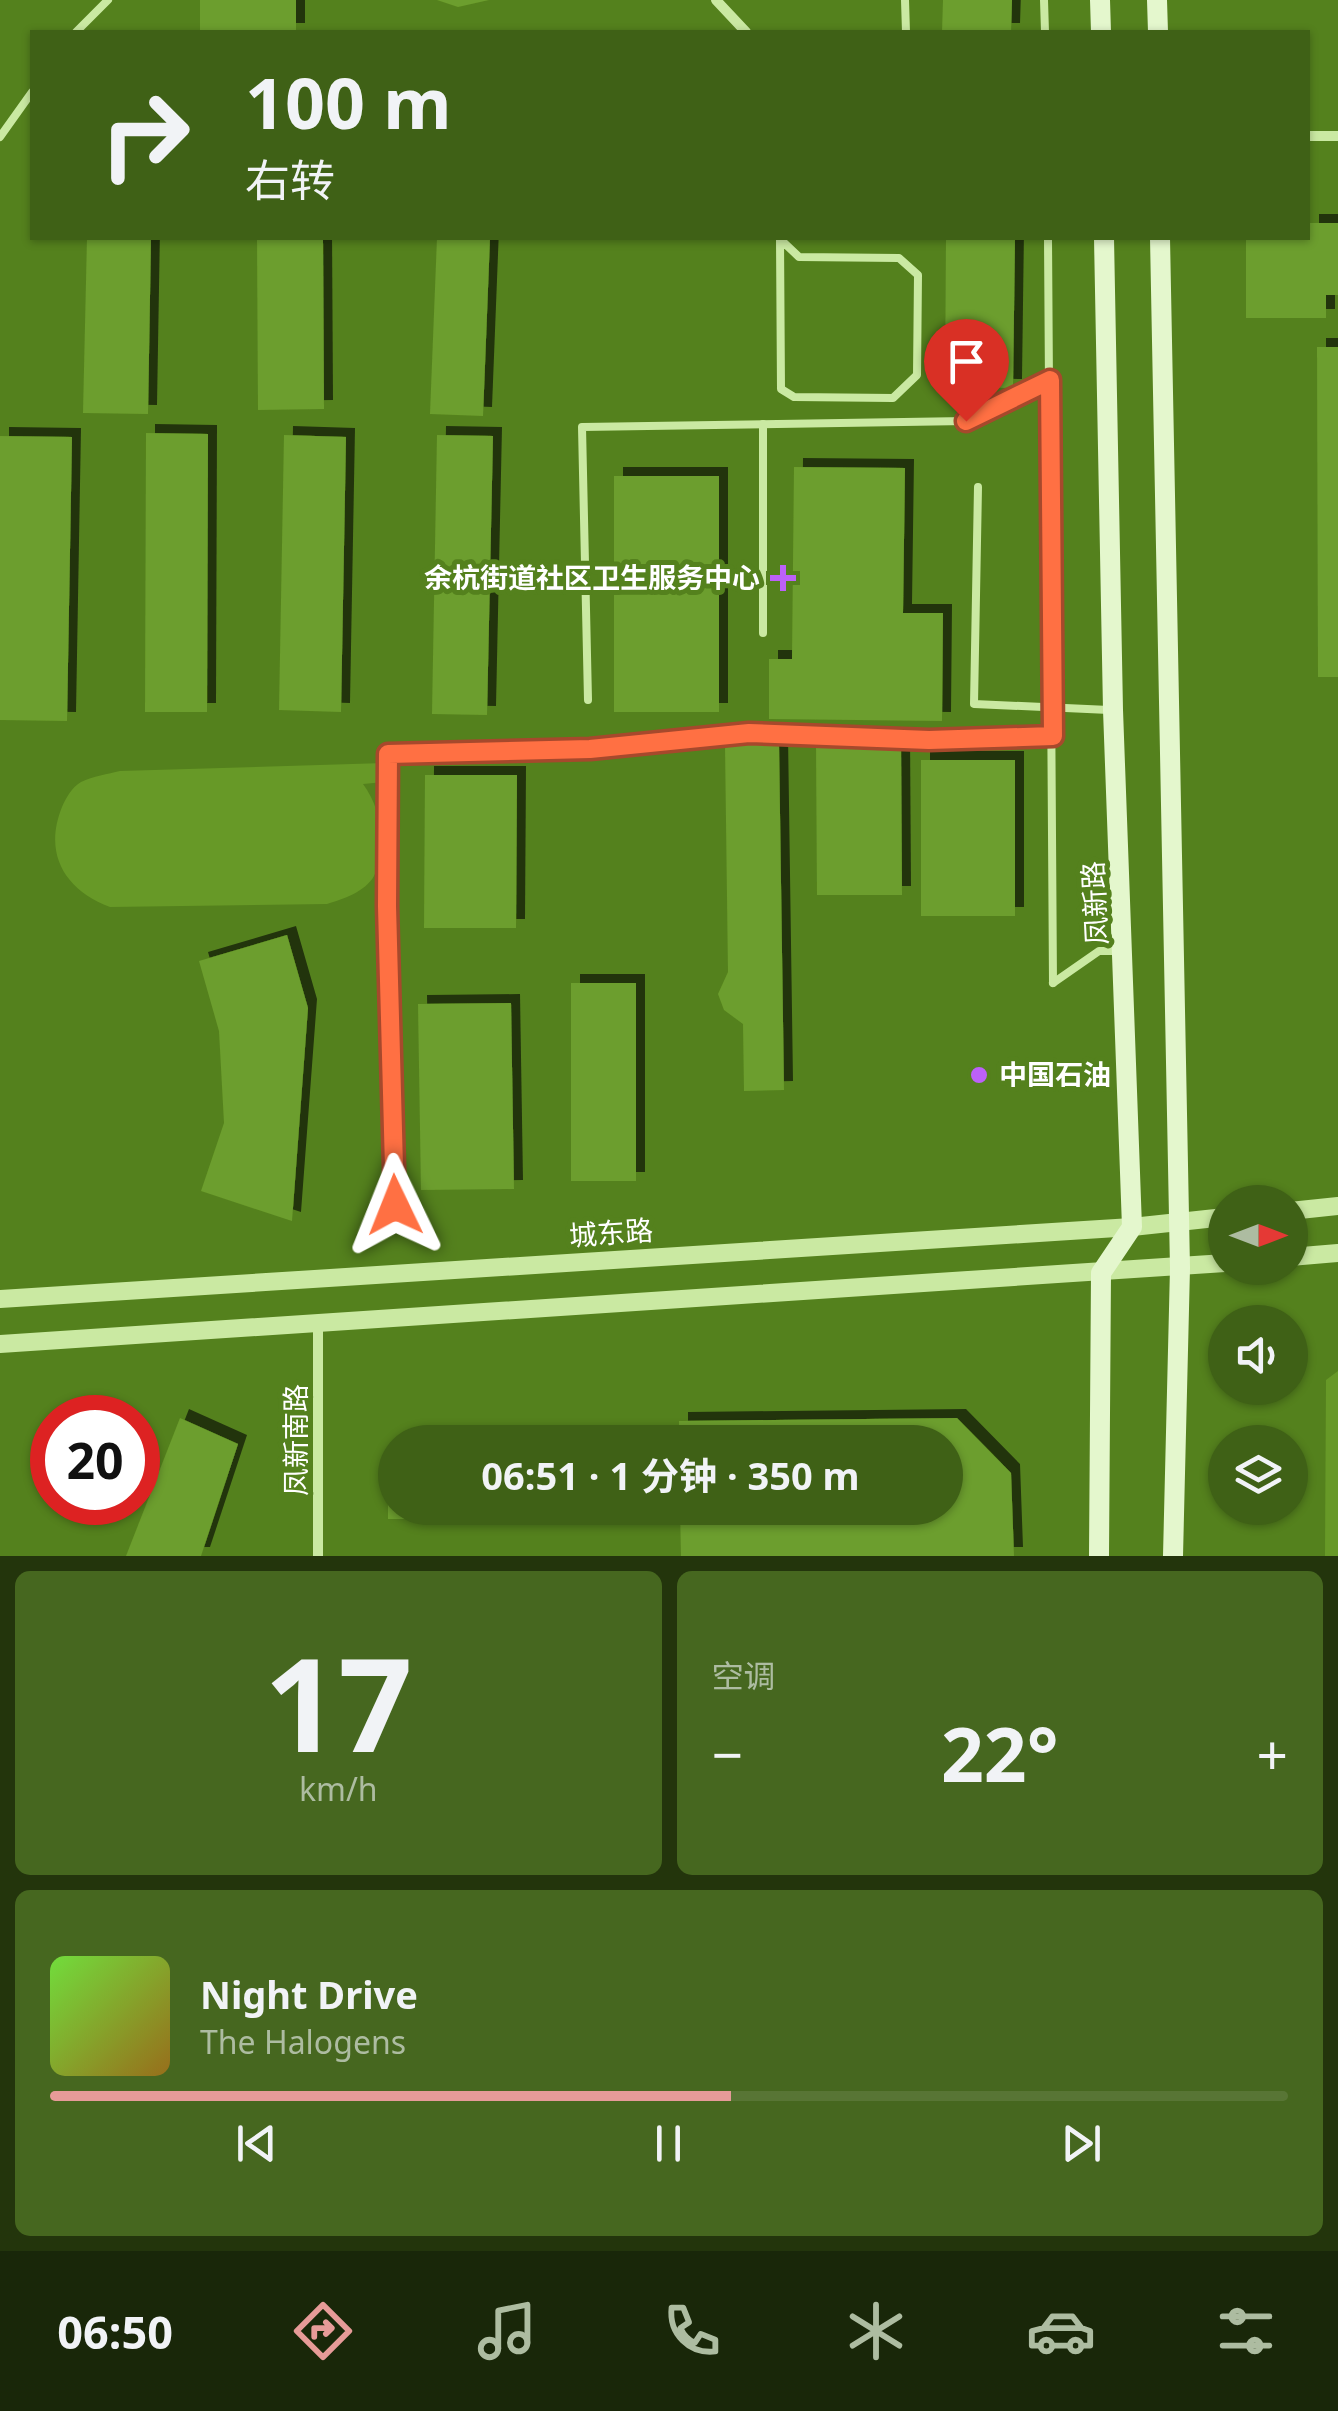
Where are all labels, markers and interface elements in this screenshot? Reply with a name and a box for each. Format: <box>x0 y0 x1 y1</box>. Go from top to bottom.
text: 100 m <box>245 54 452 150</box>
icon: right <box>80 70 210 200</box>
text: 右转 <box>245 149 335 210</box>
pin <box>924 319 1009 422</box>
icon: arrive <box>939 334 994 389</box>
place label: 余杭街道社区卫生服务中心 <box>424 558 760 596</box>
marker: 余杭街道社区卫生服务中心 <box>770 565 796 591</box>
street label: 凤新路 <box>1073 860 1115 946</box>
place label: 中国石油 <box>999 1055 1111 1093</box>
marker: 中国石油 <box>968 1064 990 1086</box>
position arrow <box>343 1153 447 1257</box>
north arrow <box>1208 1185 1308 1285</box>
map controls <box>1208 1185 1308 1525</box>
street label: 城东路 <box>568 1210 654 1254</box>
button: sound <box>1208 1305 1308 1405</box>
street label: 凤新南路 <box>276 1384 314 1496</box>
speed limit sign: 20 <box>30 1395 160 1525</box>
button: layers <box>1208 1425 1308 1525</box>
text: 06:51 · 1 分钟 · 350 m <box>481 1449 860 1501</box>
text: 17 <box>264 1613 413 1790</box>
text: 空调 <box>712 1654 776 1697</box>
text: 22° <box>941 1702 1059 1804</box>
text: − <box>712 1716 743 1791</box>
text: + <box>1257 1716 1288 1791</box>
text: km/h <box>299 1767 378 1810</box>
text: Night Drive <box>200 1968 418 2020</box>
text: The Halogens <box>200 2020 406 2063</box>
icon: previous <box>229 2116 284 2171</box>
icon: pause <box>641 2116 696 2171</box>
icon: next <box>1054 2116 1109 2171</box>
icon: directions <box>288 2296 358 2366</box>
icon: music <box>472 2296 542 2366</box>
icon: phone <box>657 2296 727 2366</box>
icon: climate <box>841 2296 911 2366</box>
icon: car <box>1026 2296 1096 2366</box>
icon: filters <box>1211 2296 1281 2366</box>
text: 06:50 <box>57 2301 173 2362</box>

